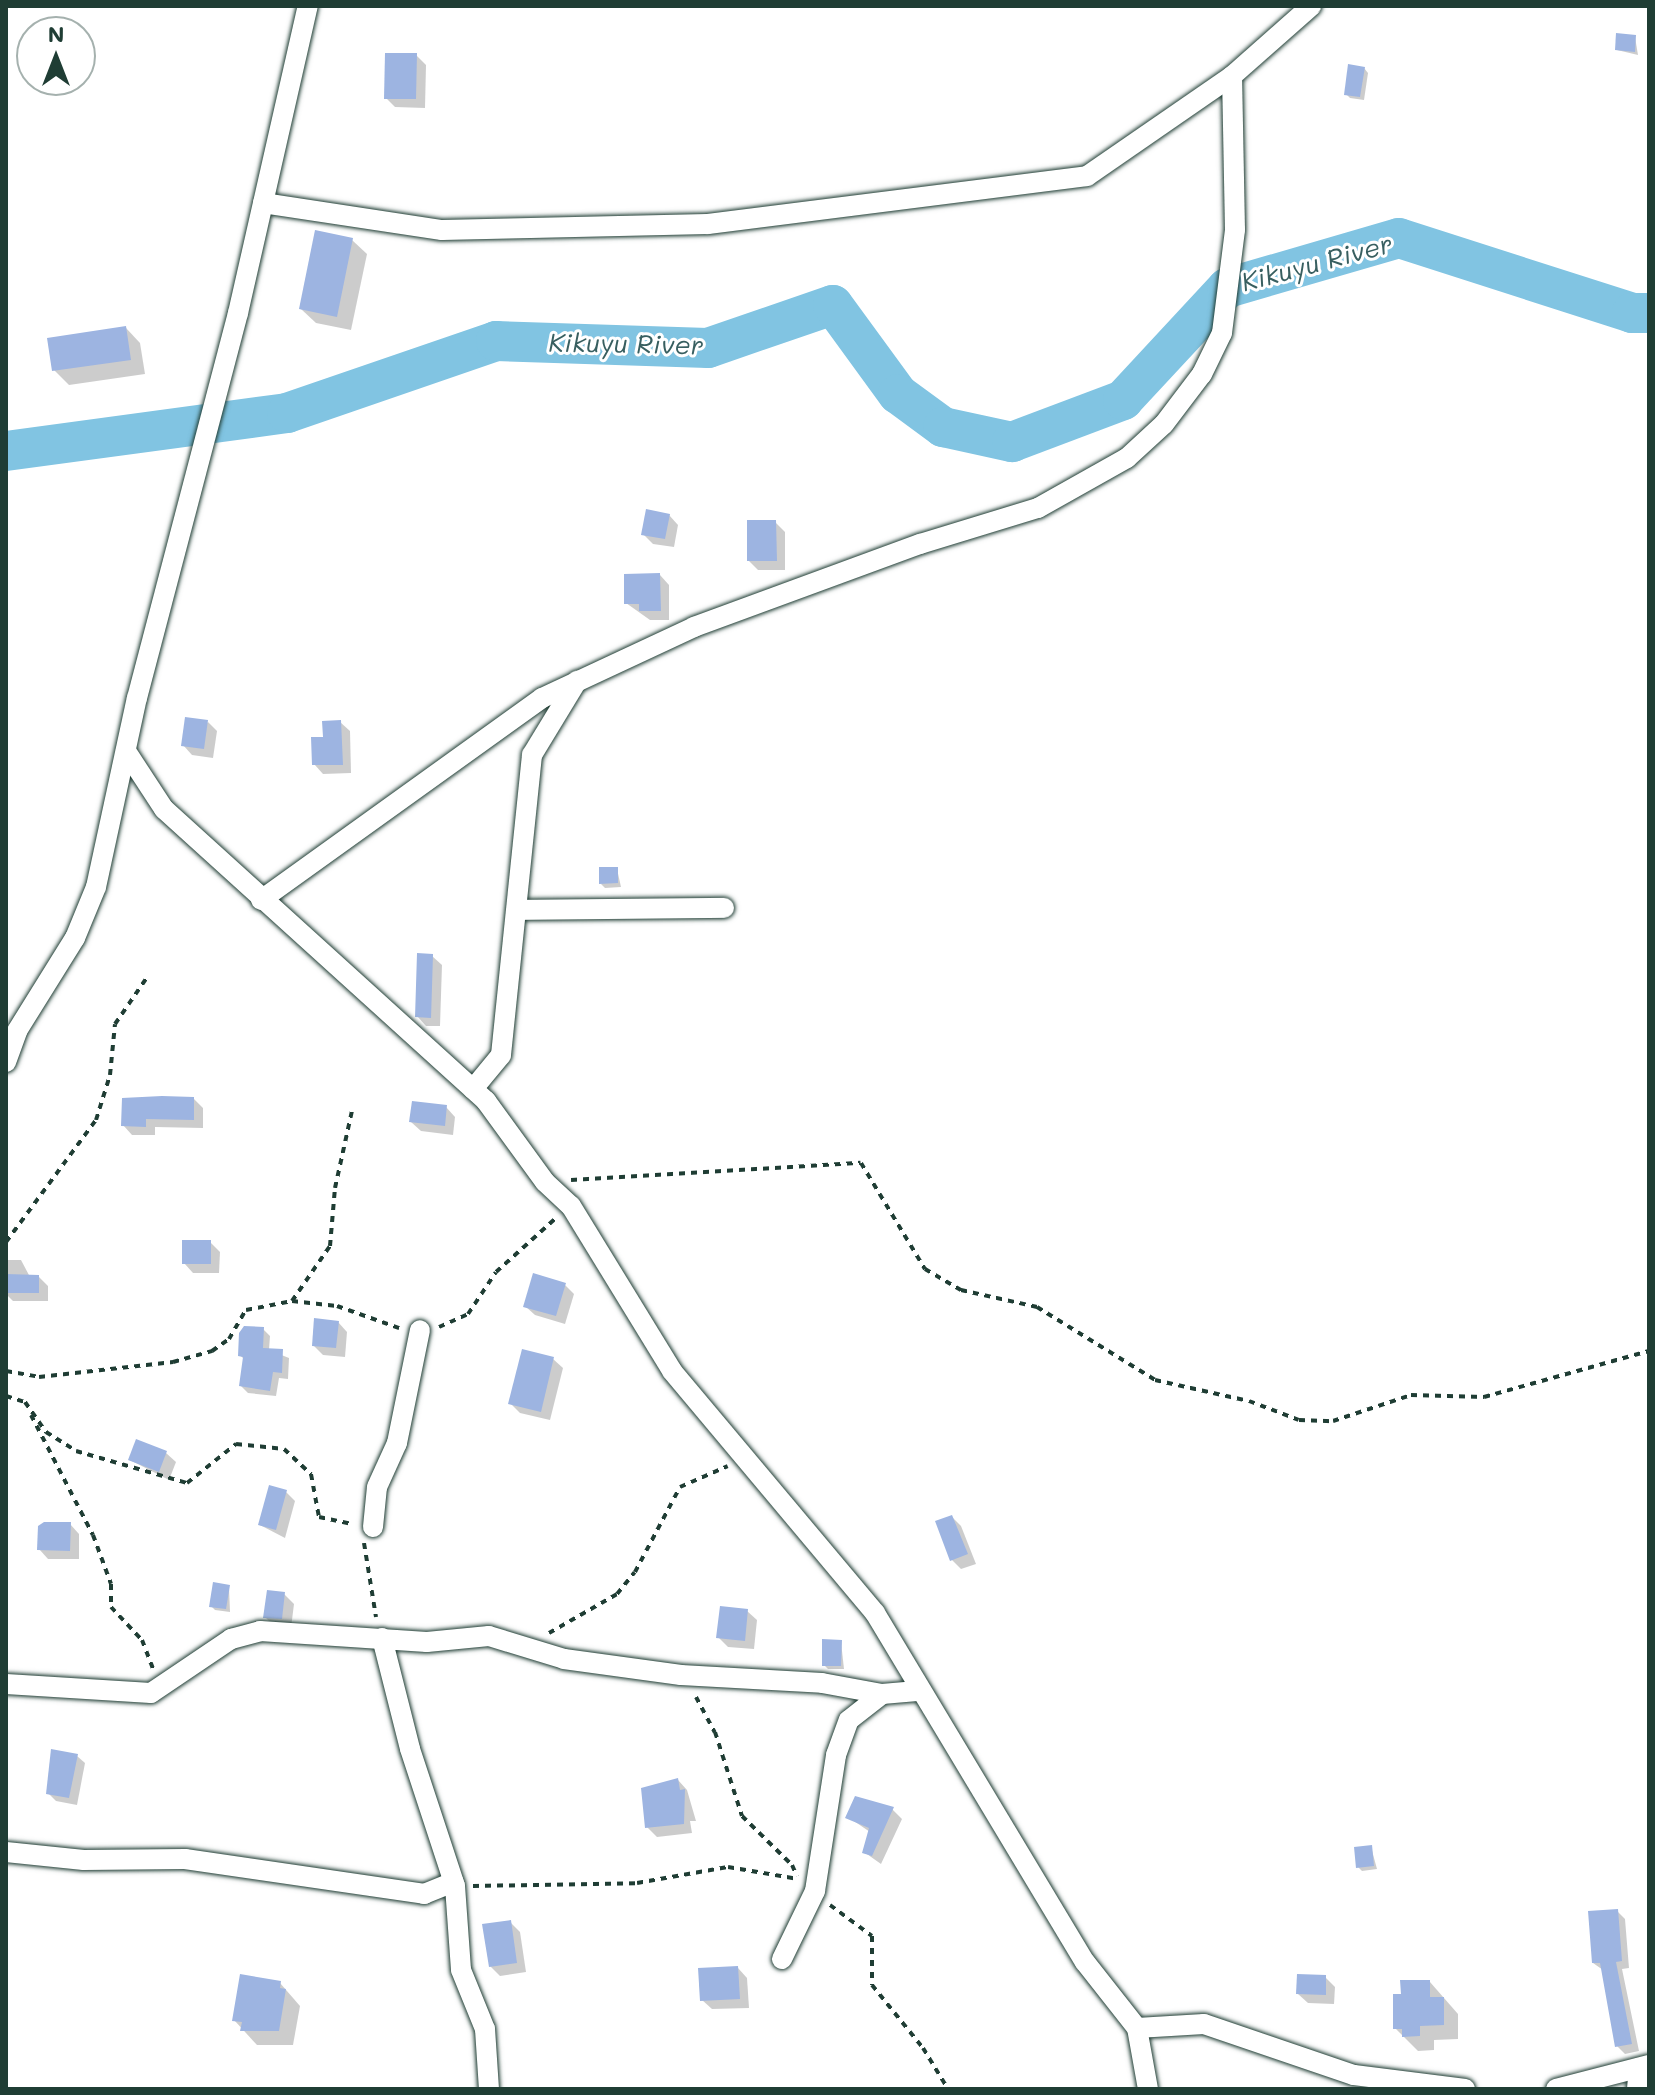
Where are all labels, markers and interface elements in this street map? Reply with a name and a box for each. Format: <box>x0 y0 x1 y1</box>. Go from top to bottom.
north arrow <box>16 16 96 96</box>
text: N <box>48 19 64 48</box>
water label: Kikuyu River <box>1238 228 1396 298</box>
water label: Kikuyu River <box>548 327 704 361</box>

